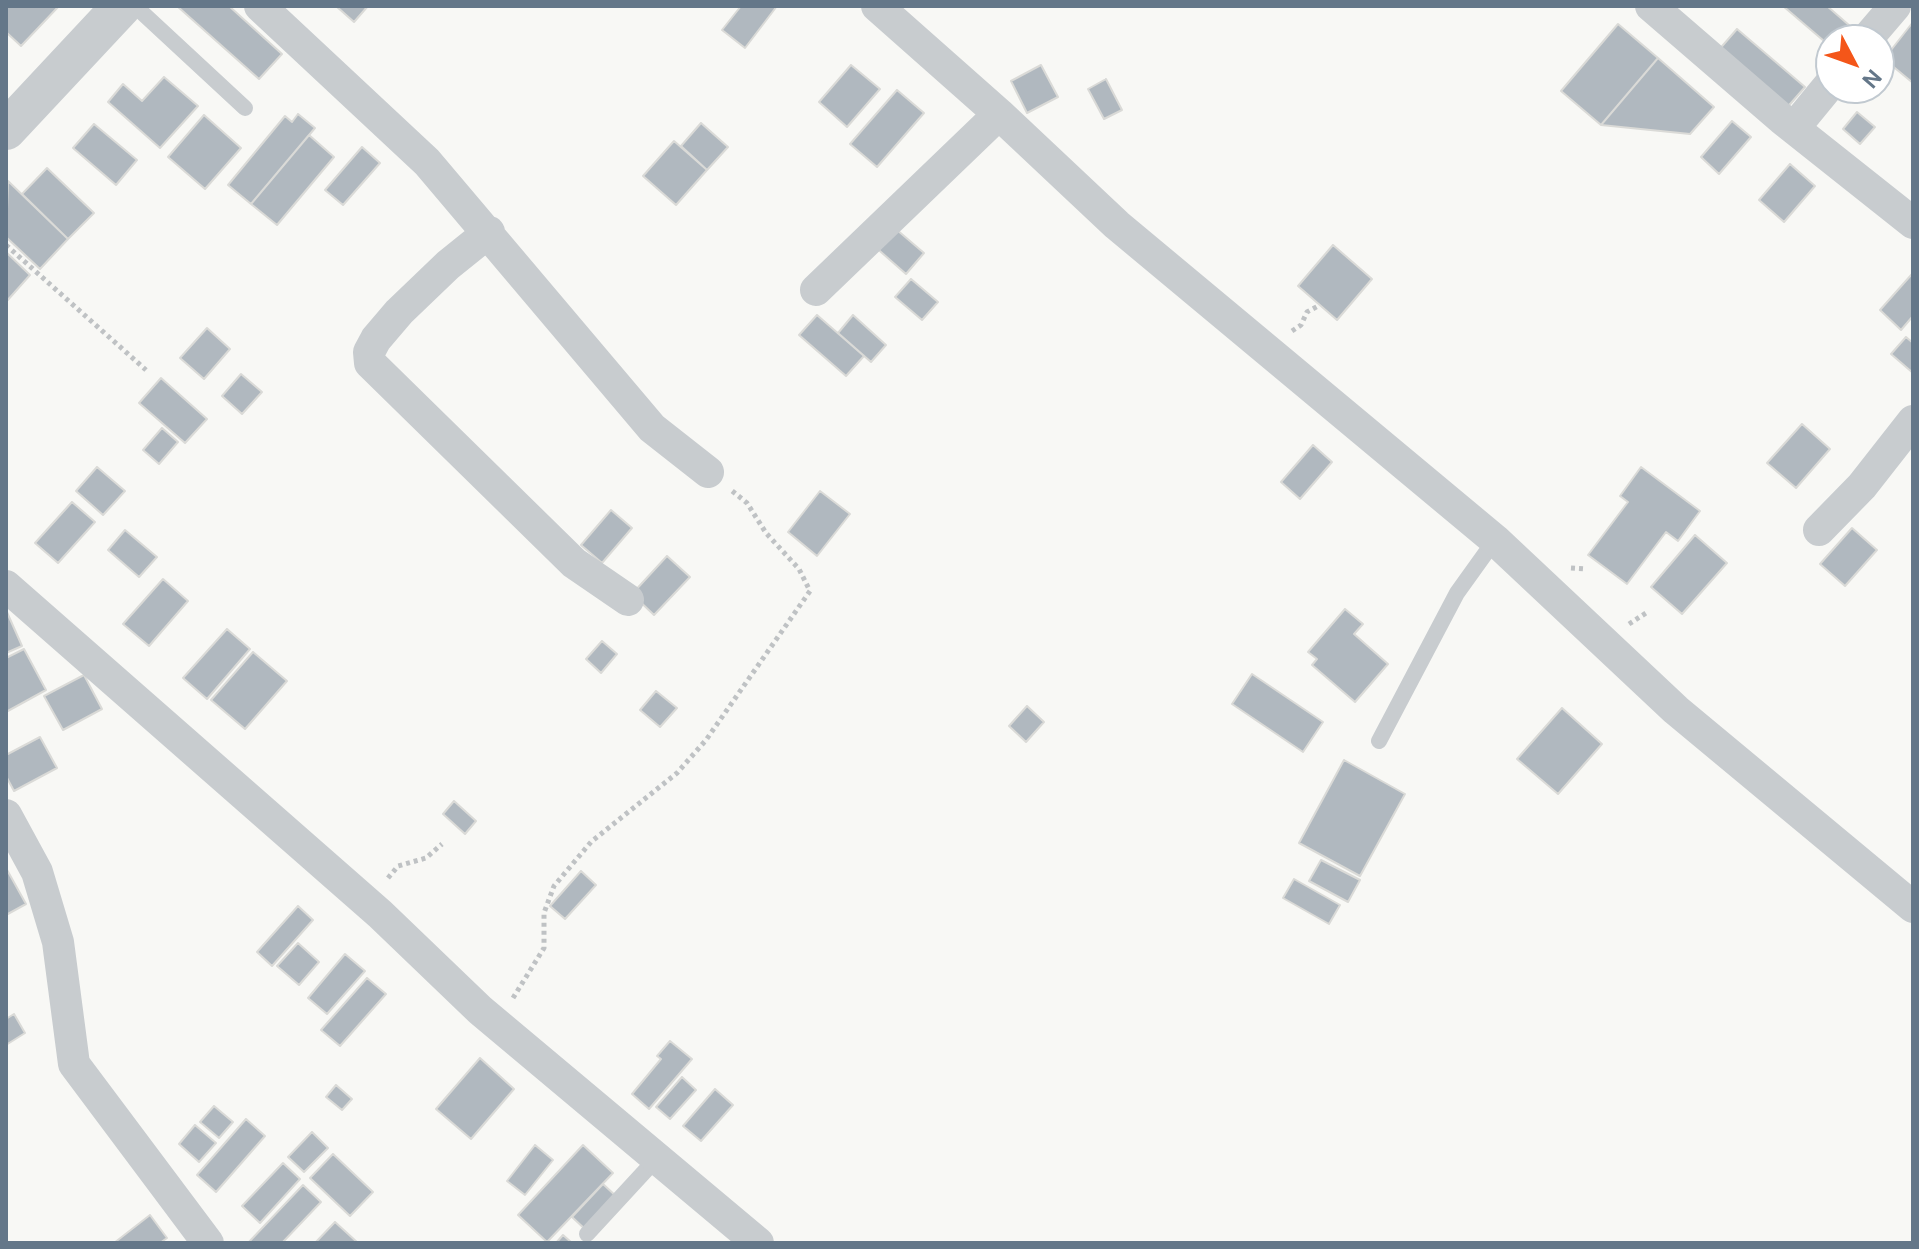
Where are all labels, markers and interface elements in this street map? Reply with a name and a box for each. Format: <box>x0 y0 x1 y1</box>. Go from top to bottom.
north arrow <box>1815 24 1895 104</box>
text: N <box>1856 63 1888 94</box>

